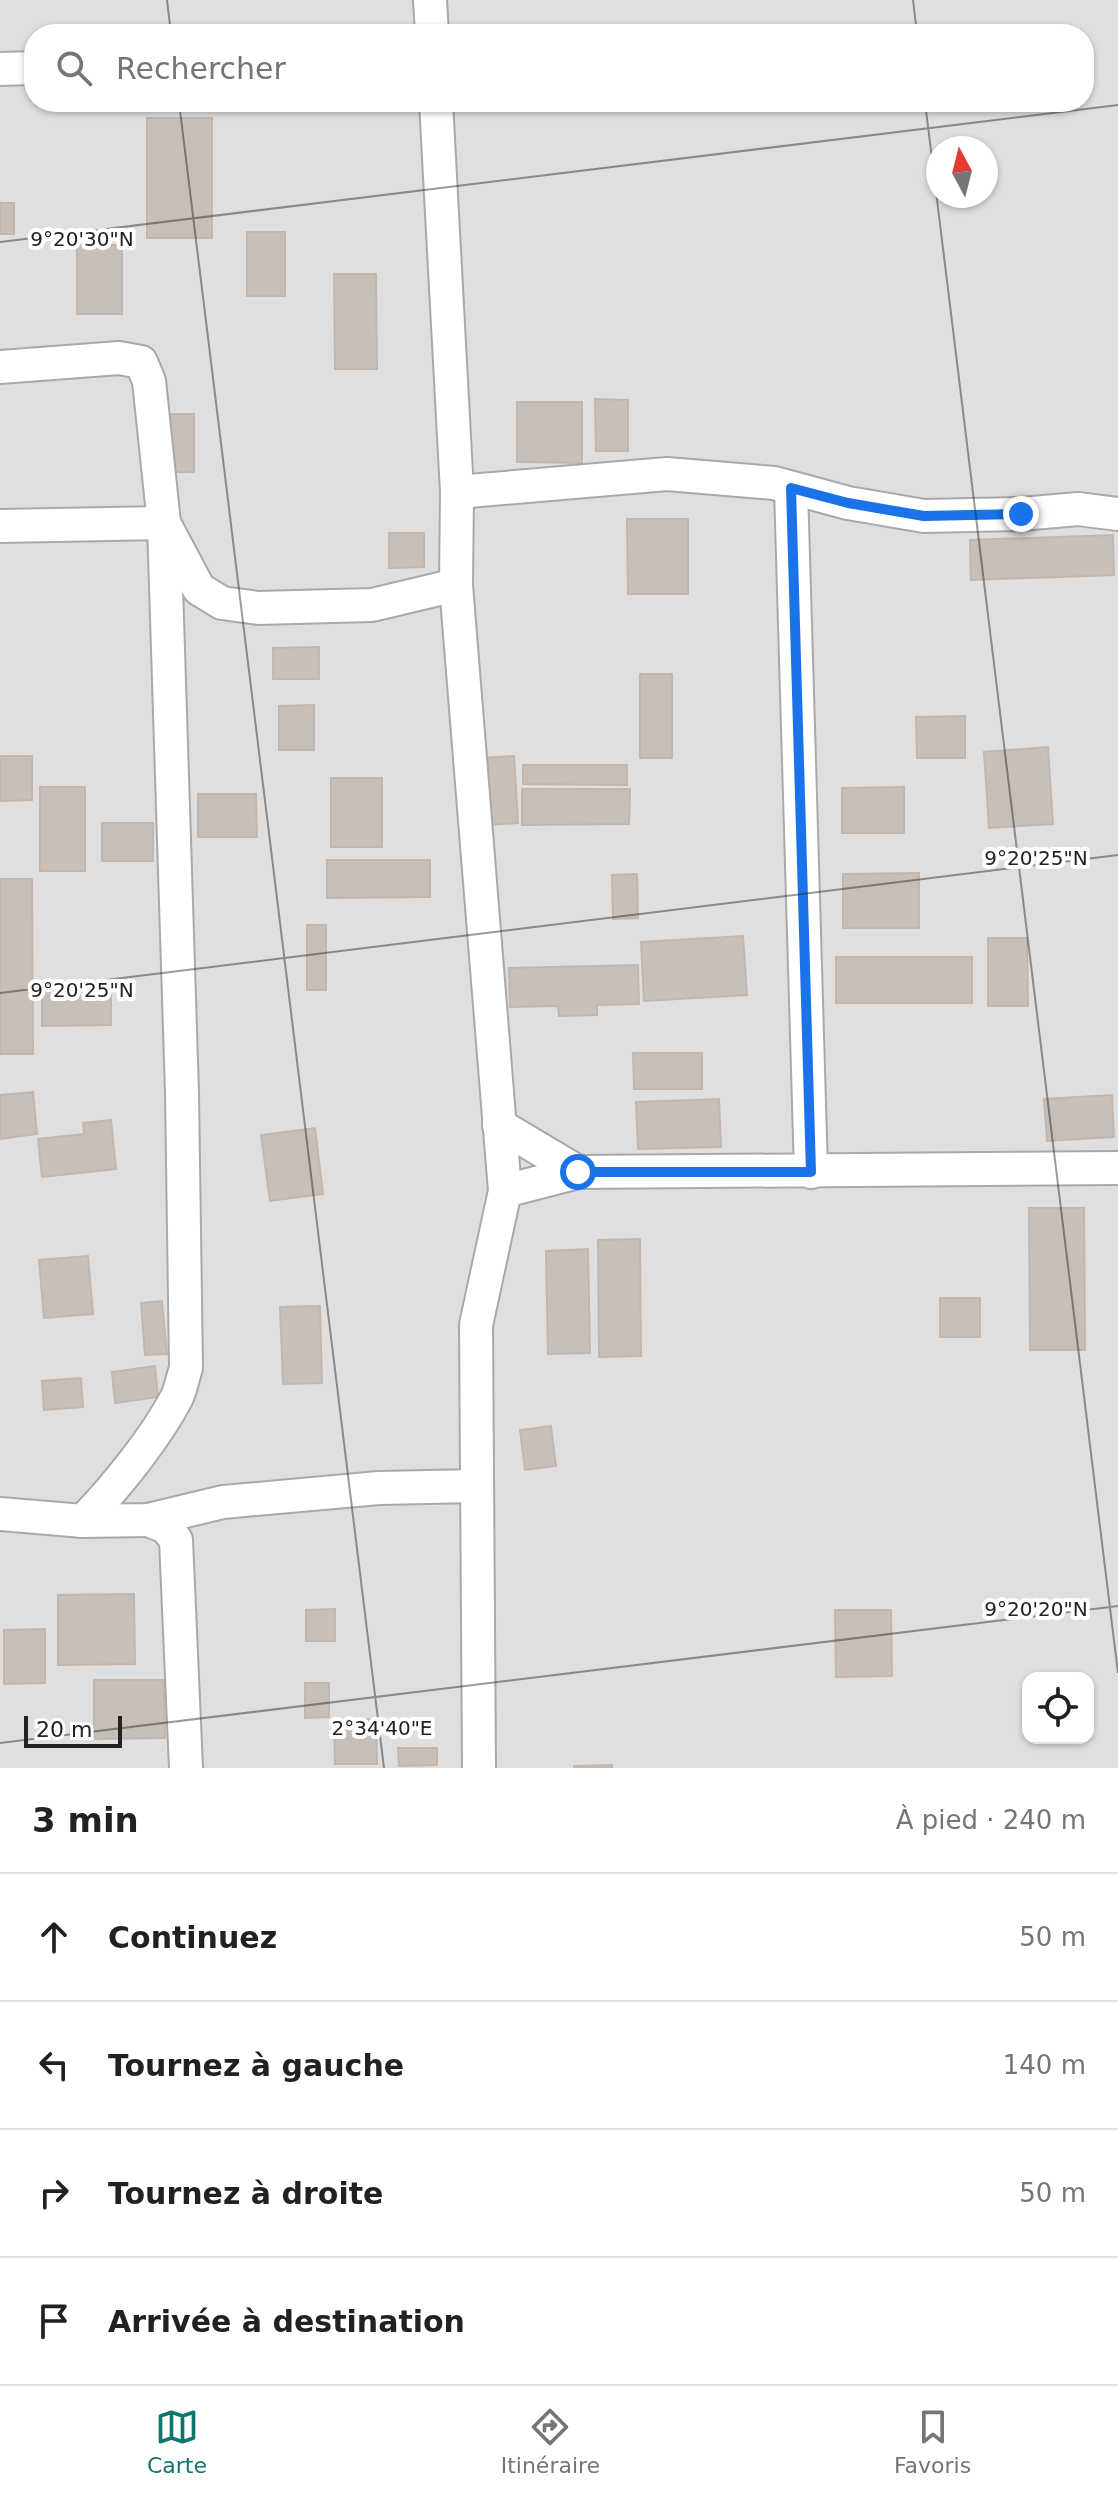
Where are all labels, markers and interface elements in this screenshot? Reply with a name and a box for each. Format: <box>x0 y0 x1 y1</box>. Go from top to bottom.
search box <box>24 24 1094 112</box>
icon: search <box>52 46 96 90</box>
text: Rechercher <box>116 51 286 86</box>
north arrow <box>926 136 998 208</box>
text: 9°20'30"N <box>30 227 134 251</box>
route end <box>1003 496 1039 532</box>
text: 9°20'25"N <box>984 846 1088 870</box>
text: 9°20'25"N <box>30 978 134 1002</box>
route start <box>560 1154 596 1190</box>
text: 9°20'20"N <box>984 1597 1088 1621</box>
map controls <box>1022 1672 1094 1744</box>
button: locate <box>1022 1672 1094 1744</box>
scale bar <box>24 1712 122 1748</box>
text: 2°34'40"E <box>332 1716 432 1740</box>
text: 20 m <box>36 1717 92 1742</box>
text: 3 min <box>32 1800 139 1840</box>
text: À pied · 240 m <box>896 1805 1086 1835</box>
icon: ahead <box>32 1915 76 1959</box>
text: Continuez <box>108 1920 277 1955</box>
text: 50 m <box>1019 1922 1086 1952</box>
icon: left <box>32 2043 76 2087</box>
text: Tournez à gauche <box>108 2048 404 2083</box>
text: 140 m <box>1003 2050 1086 2080</box>
icon: right <box>32 2171 76 2215</box>
text: Tournez à droite <box>108 2176 383 2211</box>
text: 50 m <box>1019 2178 1086 2208</box>
icon: arrive <box>32 2299 76 2343</box>
text: Arrivée à destination <box>108 2304 465 2339</box>
tab: Carte <box>147 2405 207 2478</box>
tab: Itinéraire <box>501 2405 600 2478</box>
tab: Favoris <box>894 2405 971 2478</box>

